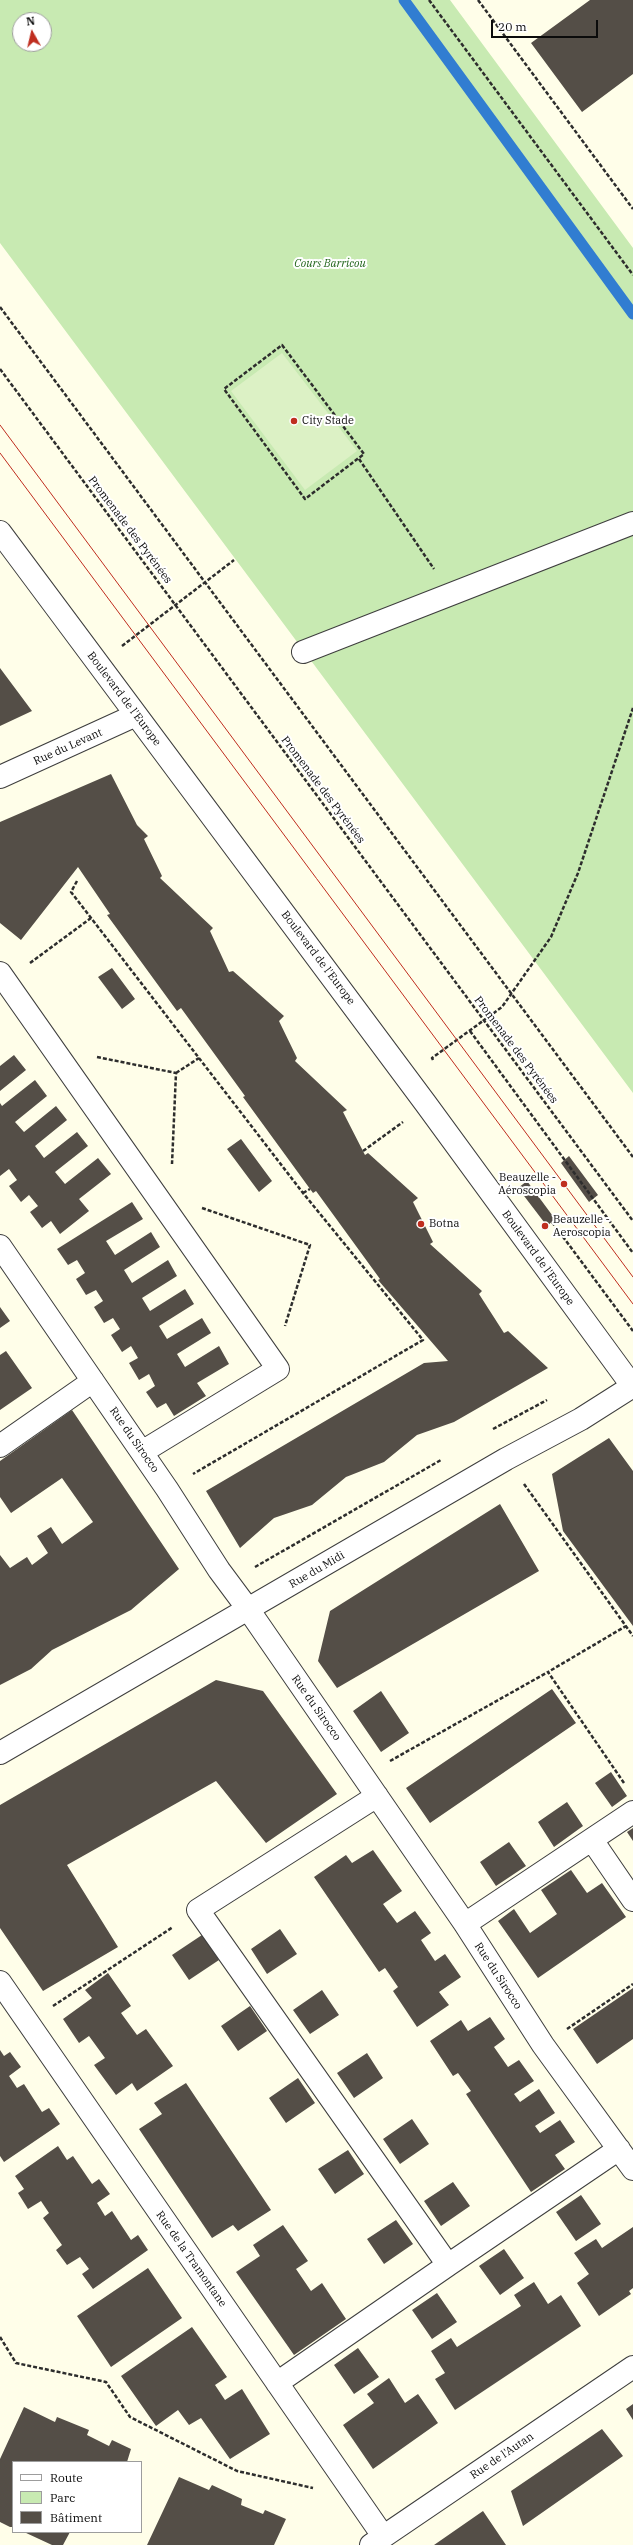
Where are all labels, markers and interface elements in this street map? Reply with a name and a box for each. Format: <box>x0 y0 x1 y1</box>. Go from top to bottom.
north arrow <box>12 12 52 52</box>
scale bar <box>493 12 600 38</box>
text: N <box>25 14 36 29</box>
text: 20 m <box>498 19 527 34</box>
park label: Cours Barricou <box>294 257 366 271</box>
place label: City Stade <box>302 414 354 428</box>
marker: City Stade <box>289 416 299 426</box>
street label: Promenade des Pyrénées <box>85 474 175 586</box>
street label: Boulevard de l'Europe <box>84 649 164 749</box>
street label: Rue du Levant <box>32 726 104 768</box>
street label: Promenade des Pyrénées <box>278 734 368 846</box>
street label: Boulevard de l'Europe <box>278 908 358 1008</box>
street label: Promenade des Pyrénées <box>471 994 561 1106</box>
place label: Beauzelle - Aéroscopia <box>498 1171 556 1197</box>
marker: Beauzelle - Aéroscopia <box>559 1179 569 1189</box>
street label: Boulevard de l'Europe <box>499 1208 577 1308</box>
place label: Beauzelle - Aeroscopia <box>553 1213 611 1239</box>
place label: Botna <box>429 1217 459 1231</box>
marker: Botna <box>416 1219 426 1229</box>
marker: Beauzelle - Aeroscopia <box>540 1221 550 1231</box>
street label: Rue du Sirocco <box>106 1405 162 1475</box>
street label: Rue du Midi <box>287 1549 347 1591</box>
street label: Rue du Sirocco <box>288 1673 344 1743</box>
street label: Rue du Sirocco <box>471 1940 525 2012</box>
street label: Rue de la Tramontane <box>153 2209 229 2309</box>
street label: Rue de l'Autan <box>468 2430 536 2482</box>
legend <box>12 2461 142 2533</box>
text: Route <box>50 2470 83 2485</box>
text: Parc <box>50 2490 75 2505</box>
text: Bâtiment <box>50 2510 102 2525</box>

